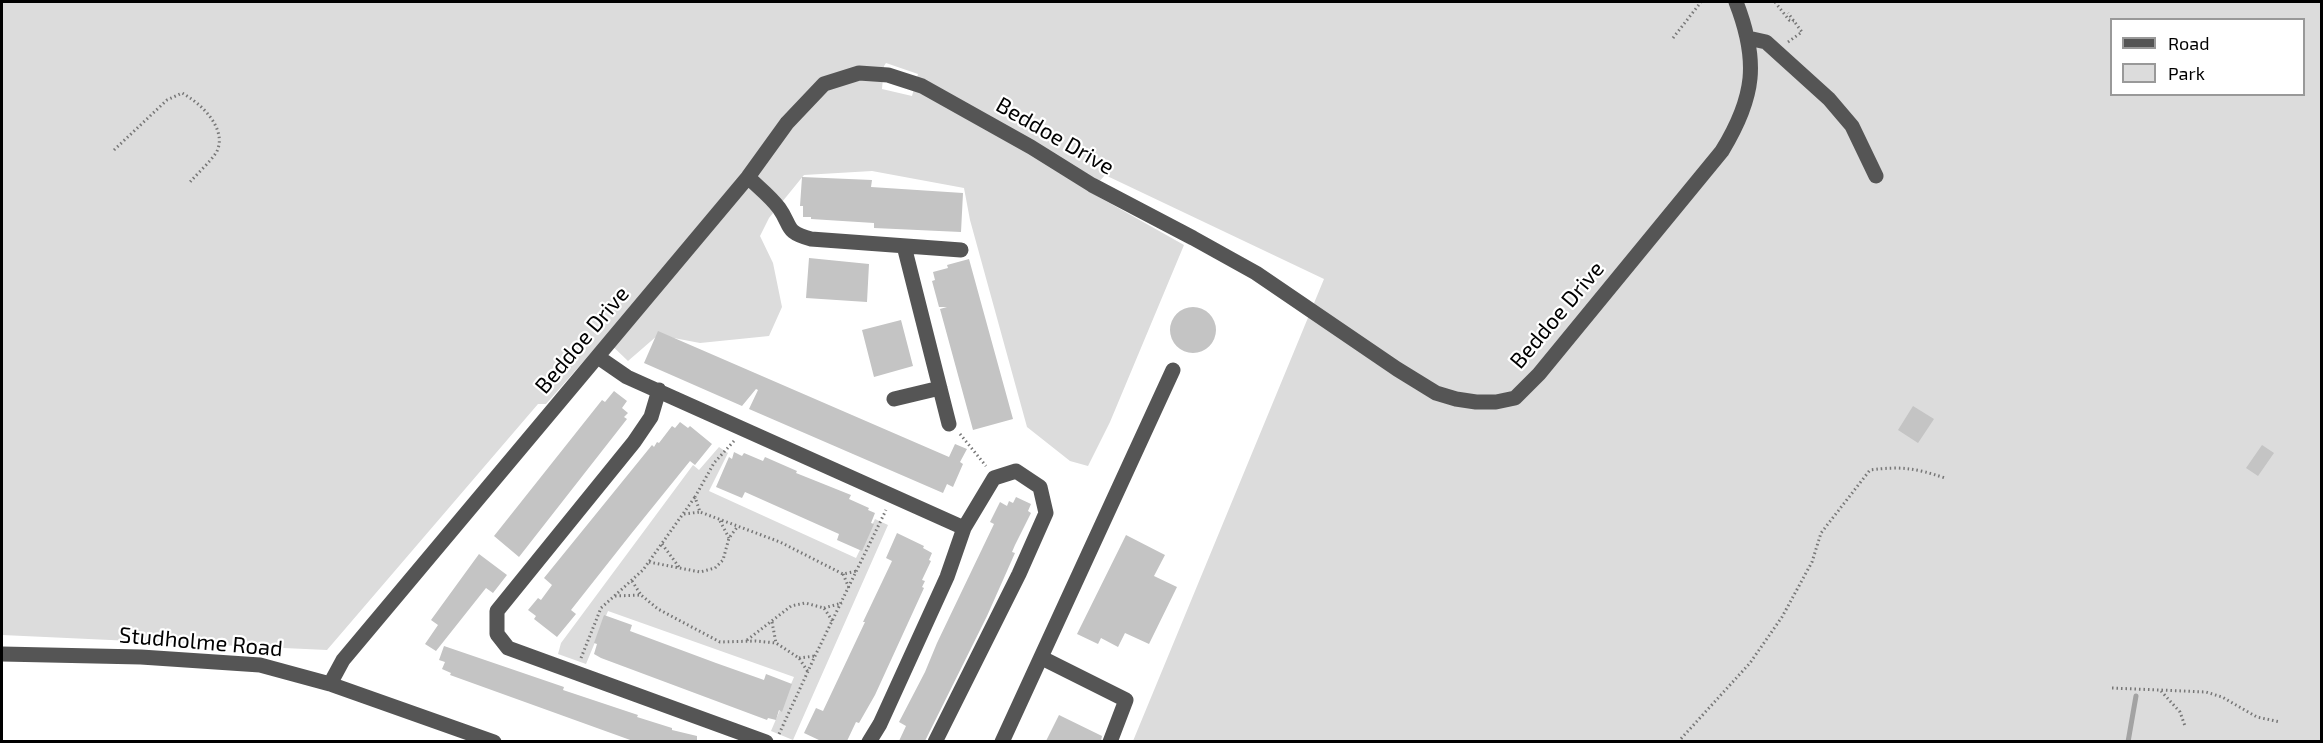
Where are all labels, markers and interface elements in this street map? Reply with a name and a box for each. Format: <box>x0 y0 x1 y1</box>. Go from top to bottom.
legend <box>2110 18 2305 96</box>
text: Road <box>2168 32 2209 54</box>
text: Park <box>2168 62 2205 84</box>
street label: Beddoe Drive <box>991 92 1119 180</box>
street label: Beddoe Drive <box>1504 256 1610 374</box>
street label: Beddoe Drive <box>529 281 635 399</box>
street label: Studholme Road <box>118 622 284 662</box>

